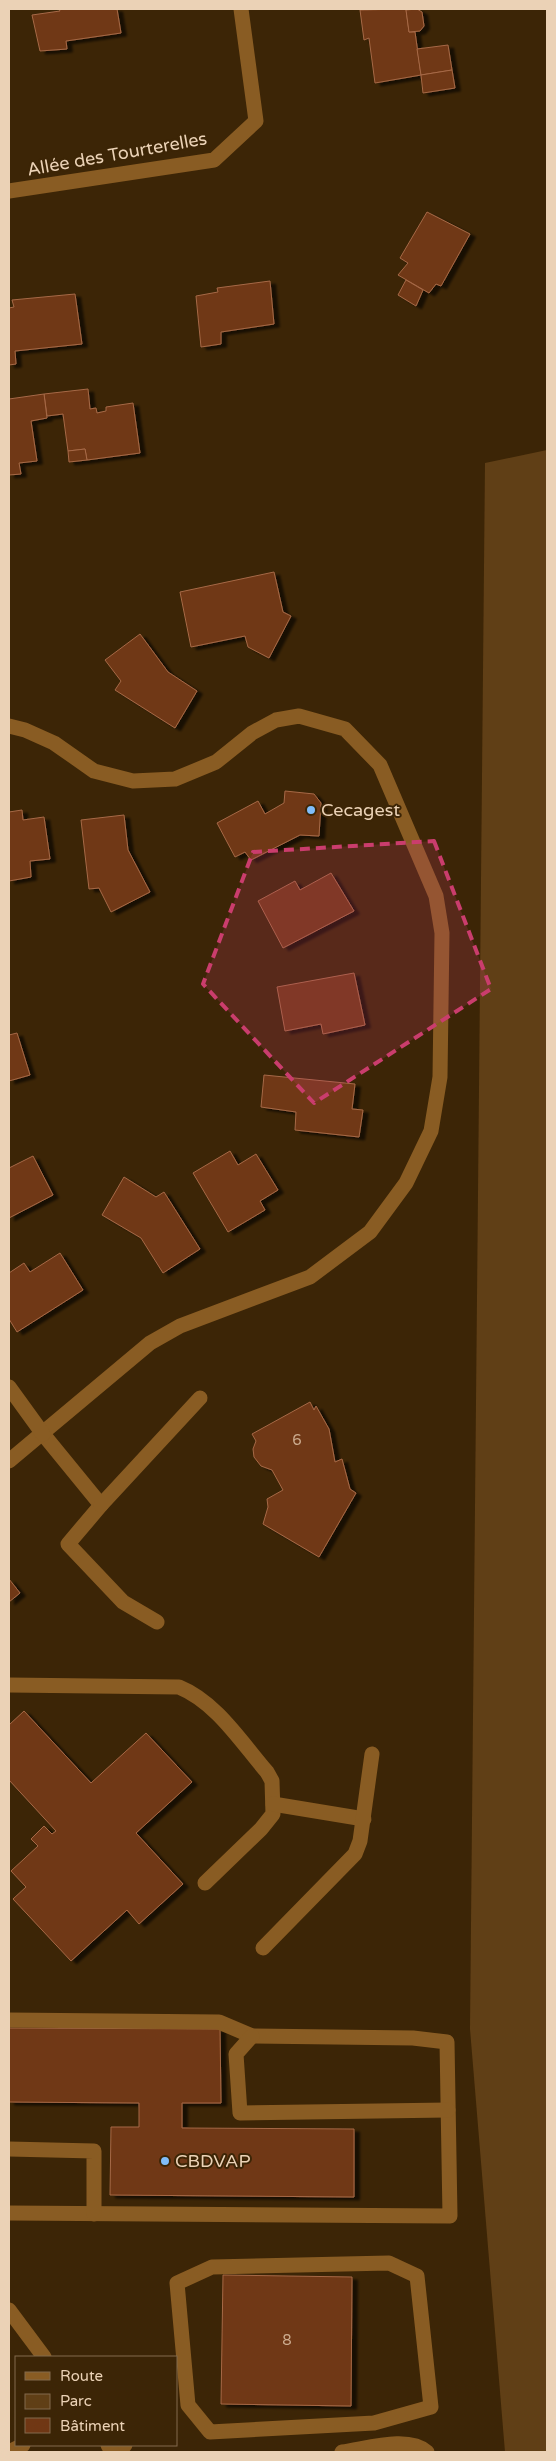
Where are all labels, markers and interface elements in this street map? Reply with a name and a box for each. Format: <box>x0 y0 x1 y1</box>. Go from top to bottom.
street label: Allée des Tourterelles <box>25 127 209 181</box>
place label: Cecagest <box>321 799 400 821</box>
marker: Cecagest <box>305 804 317 816</box>
house number: 6 <box>292 1431 302 1449</box>
place label: CBDVAP <box>175 2150 250 2172</box>
marker: CBDVAP <box>159 2155 171 2167</box>
house number: 8 <box>282 2331 292 2349</box>
legend <box>15 2356 178 2446</box>
text: Route <box>60 2367 103 2385</box>
text: Parc <box>60 2392 92 2410</box>
text: Bâtiment <box>60 2417 125 2435</box>

